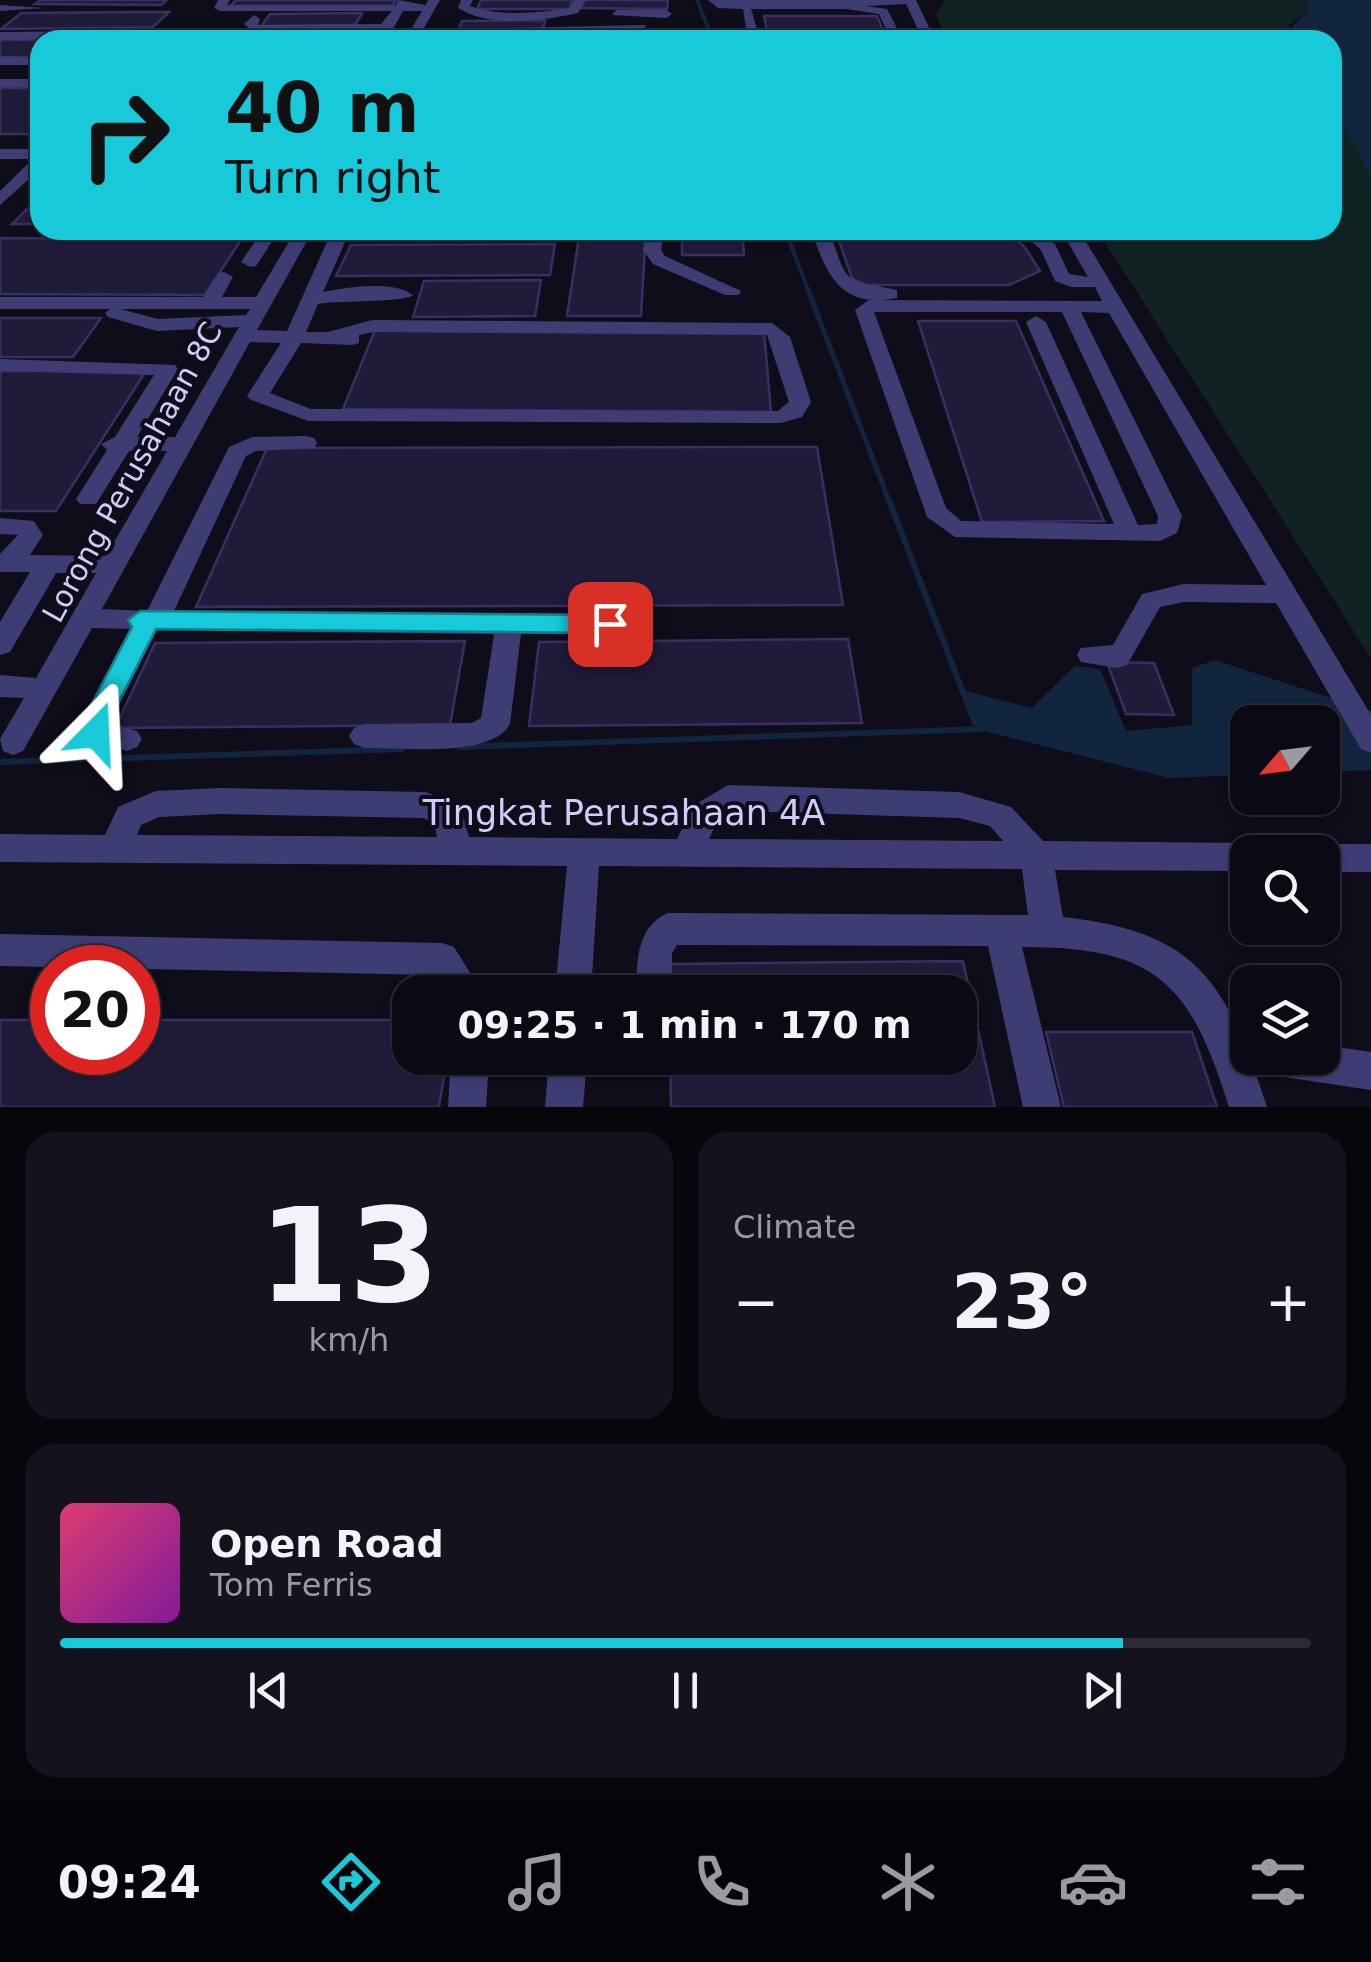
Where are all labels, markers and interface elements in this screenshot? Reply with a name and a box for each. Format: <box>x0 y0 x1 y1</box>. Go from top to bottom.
text: 40 m <box>225 67 420 149</box>
icon: right <box>60 70 190 200</box>
text: Turn right <box>225 151 440 204</box>
street label: Lorong Perusahaan 8C <box>35 316 229 628</box>
pin <box>568 582 653 667</box>
icon: arrive <box>583 597 638 652</box>
position arrow <box>44 681 148 785</box>
north arrow <box>1230 705 1340 815</box>
map controls <box>1230 705 1340 1075</box>
street label: Tingkat Perusahaan 4A <box>422 793 825 833</box>
button: search <box>1230 835 1340 945</box>
speed limit sign: 20 <box>30 945 160 1075</box>
button: layers <box>1230 965 1340 1075</box>
text: 09:25 · 1 min · 170 m <box>457 1003 912 1047</box>
text: 13 <box>259 1180 439 1332</box>
text: Climate <box>733 1208 856 1246</box>
text: 23° <box>951 1258 1093 1346</box>
text: − <box>733 1270 779 1334</box>
text: + <box>1265 1270 1311 1334</box>
text: km/h <box>309 1321 389 1359</box>
text: Open Road <box>210 1522 444 1566</box>
text: Tom Ferris <box>210 1566 373 1604</box>
icon: previous <box>241 1663 296 1718</box>
icon: pause <box>658 1663 713 1718</box>
icon: next <box>1075 1663 1130 1718</box>
icon: directions <box>316 1847 386 1917</box>
icon: music <box>502 1847 572 1917</box>
icon: phone <box>687 1847 757 1917</box>
icon: climate <box>873 1847 943 1917</box>
icon: car <box>1058 1847 1128 1917</box>
icon: filters <box>1243 1847 1313 1917</box>
text: 09:24 <box>58 1856 201 1909</box>

